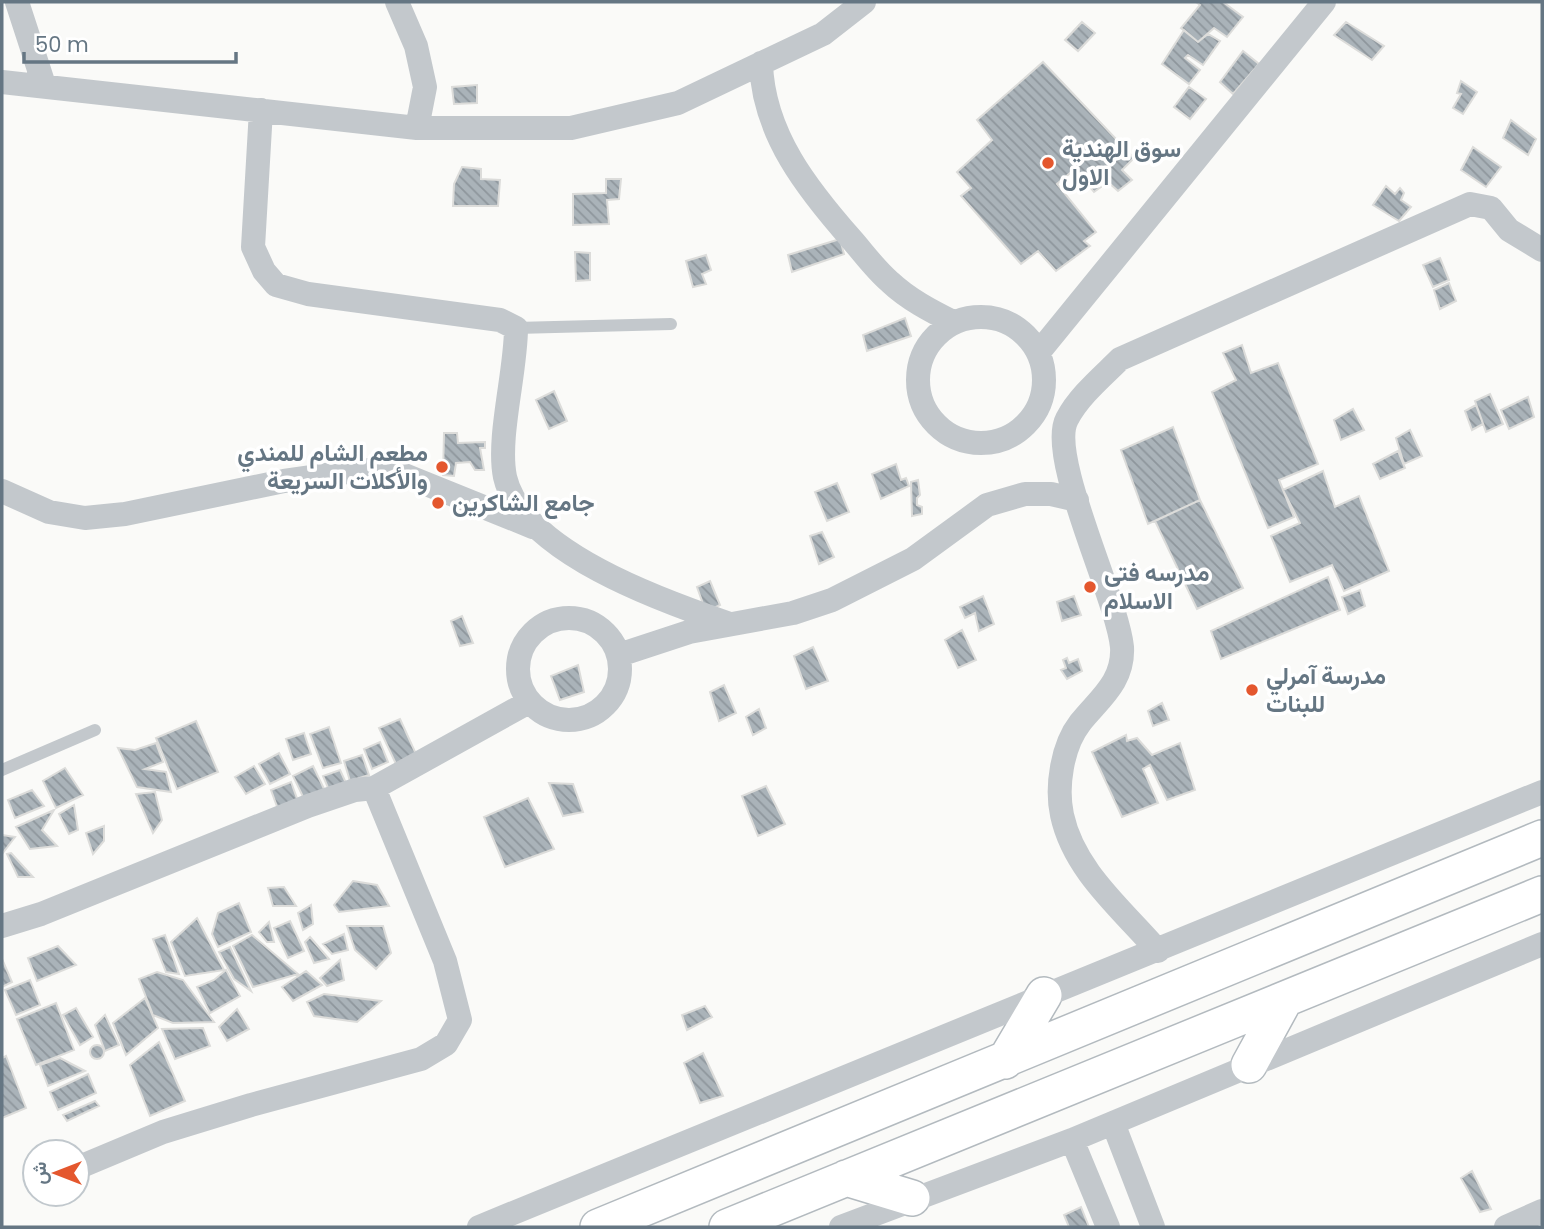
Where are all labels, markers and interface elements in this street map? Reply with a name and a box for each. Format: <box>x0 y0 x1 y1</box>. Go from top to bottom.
scale bar <box>24 21 236 65</box>
text: 50 m <box>35 30 89 59</box>
place label: سوق الهندية الاول <box>1062 132 1181 193</box>
marker: سوق الهندية الاول <box>1040 155 1056 171</box>
place label: مطعم الشام للمندي والأكلات السريعة <box>237 436 428 497</box>
marker: مطعم الشام للمندي والأكلات السريعة <box>434 459 450 475</box>
place label: جامع الشاكرين <box>452 486 594 520</box>
marker: جامع الشاكرين <box>430 495 446 511</box>
place label: مدرسه فتى الاسلام <box>1104 556 1210 617</box>
marker: مدرسه فتى الاسلام <box>1082 579 1098 595</box>
place label: مدرسة آمرلي للبنات <box>1266 659 1386 720</box>
marker: مدرسة آمرلي للبنات <box>1244 682 1260 698</box>
north arrow <box>21 1138 91 1208</box>
text: ش <box>26 1161 53 1184</box>

